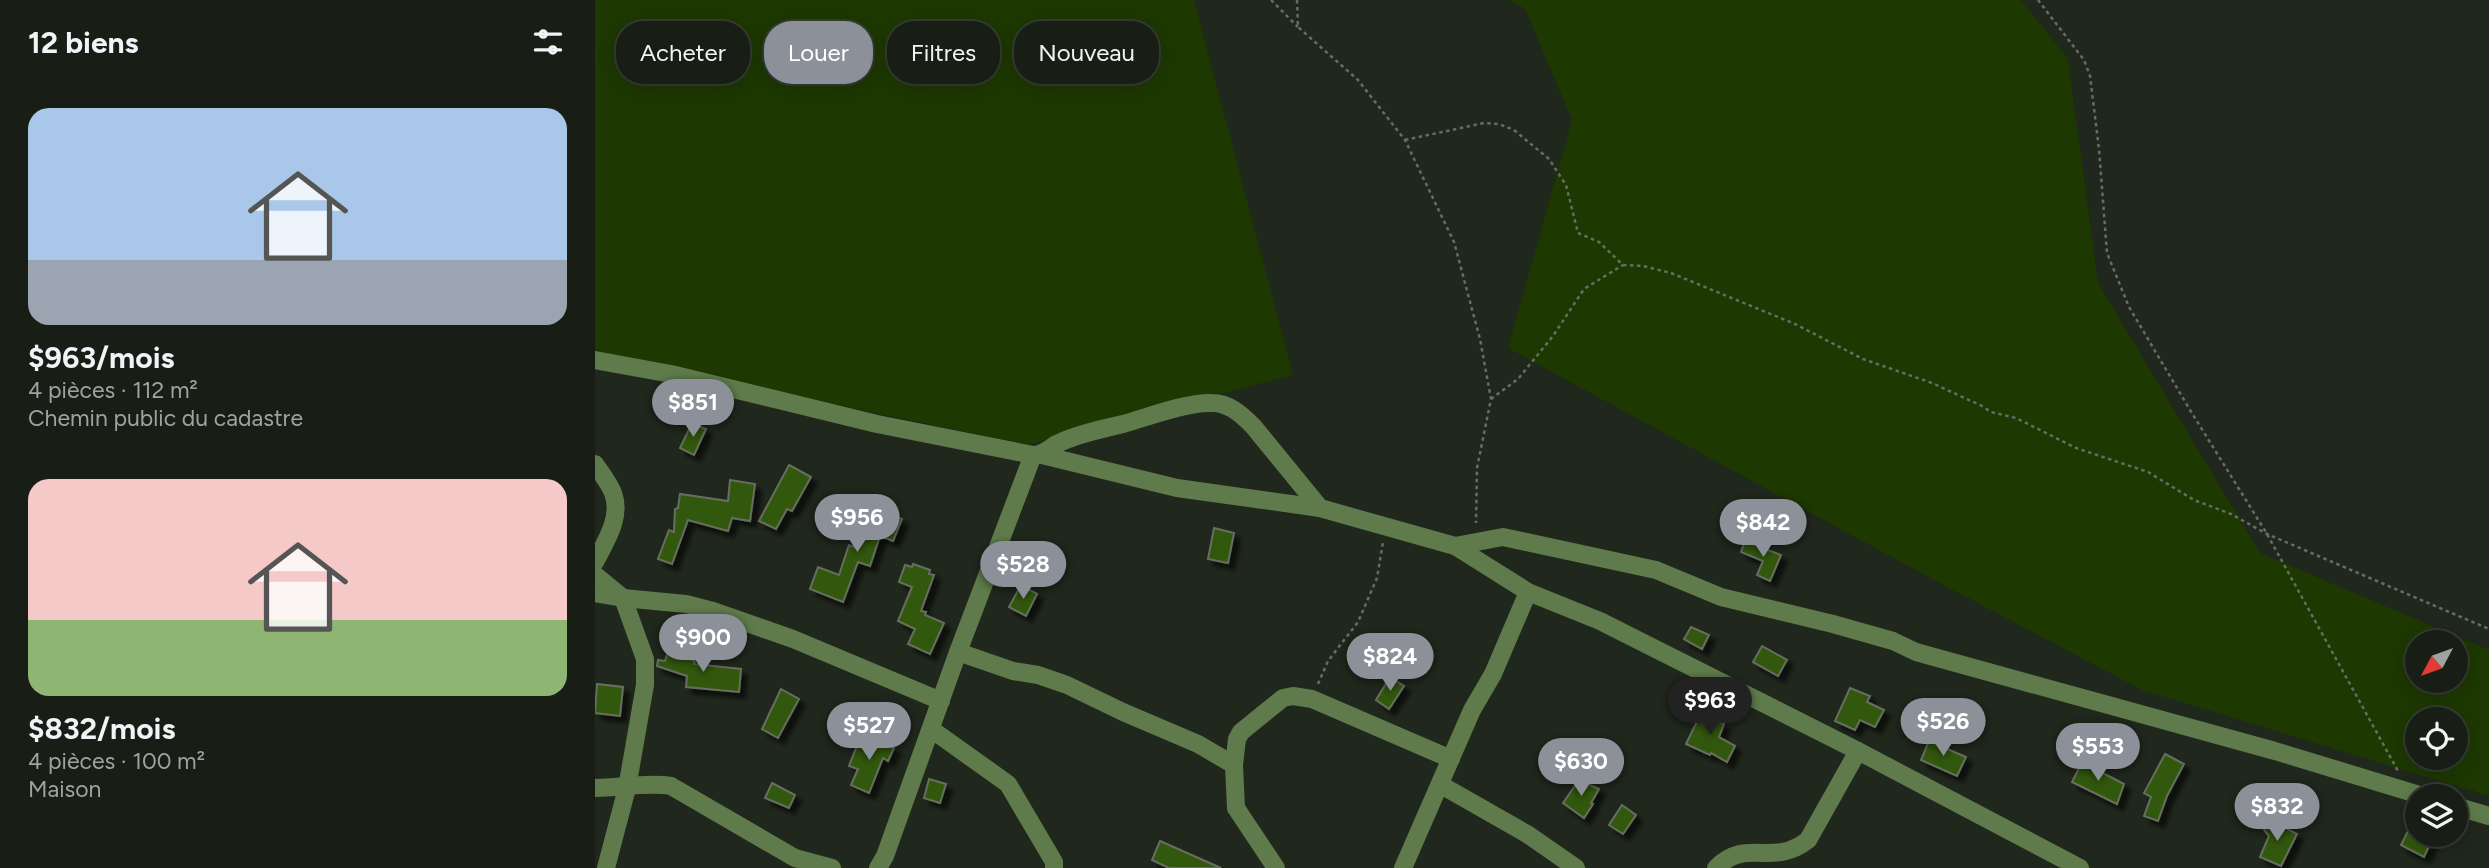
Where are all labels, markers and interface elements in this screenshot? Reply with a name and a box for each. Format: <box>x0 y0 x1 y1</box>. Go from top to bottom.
chip: Acheter <box>616 21 750 84</box>
chip: Louer <box>764 21 873 84</box>
chip: Filtres <box>887 21 1000 84</box>
chip: Nouveau <box>1014 21 1159 84</box>
icon: filters <box>529 23 567 61</box>
text: 12 biens <box>28 24 139 61</box>
icon: home <box>235 153 361 279</box>
text: $963/mois <box>28 339 175 376</box>
text: 4 pièces · 112 m² <box>28 376 198 404</box>
pin: $851 <box>652 380 734 439</box>
text: $851 <box>668 388 718 416</box>
text: Chemin public du cadastre <box>28 404 303 432</box>
pin: $956 <box>816 494 898 554</box>
pin: $842 <box>1722 500 1804 559</box>
text: $956 <box>831 503 883 531</box>
text: $842 <box>1736 508 1790 536</box>
icon: home <box>235 524 361 650</box>
pin: $528 <box>982 542 1064 601</box>
text: $528 <box>996 550 1050 578</box>
pin: $900 <box>662 614 744 674</box>
text: $900 <box>675 623 731 651</box>
north arrow <box>2405 630 2467 693</box>
map controls <box>2405 630 2468 847</box>
pin: $824 <box>1349 634 1431 693</box>
text: $824 <box>1363 642 1417 670</box>
pin: $963 <box>1669 678 1751 737</box>
text: $963 <box>1684 686 1736 714</box>
pin: $526 <box>1902 698 1984 758</box>
pin: $527 <box>828 702 910 762</box>
text: $526 <box>1917 707 1969 735</box>
button: locate <box>2405 707 2468 770</box>
text: $832/mois <box>28 710 175 747</box>
text: $527 <box>843 711 895 739</box>
pin: $553 <box>2057 724 2139 783</box>
text: $553 <box>2072 732 2124 760</box>
pin: $630 <box>1540 738 1622 798</box>
text: 4 pièces · 100 m² <box>28 747 205 775</box>
text: $630 <box>1554 747 1608 775</box>
text: Maison <box>28 775 101 803</box>
pin: $832 <box>2236 784 2318 843</box>
button: layers <box>2405 784 2468 847</box>
text: $832 <box>2251 792 2303 820</box>

